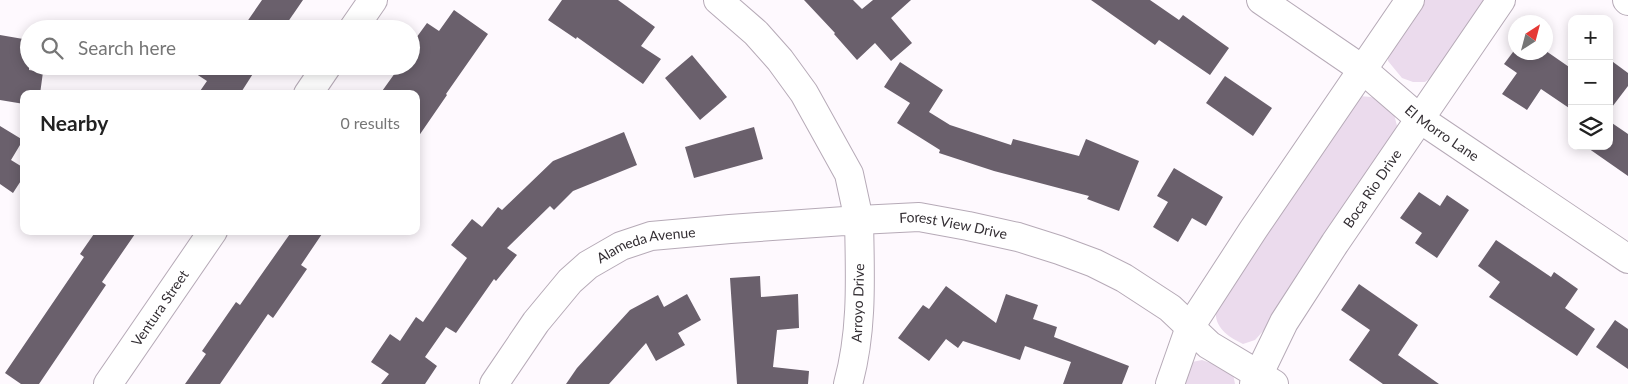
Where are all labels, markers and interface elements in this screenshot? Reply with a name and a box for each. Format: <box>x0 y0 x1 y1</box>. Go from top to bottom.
north arrow <box>1508 15 1553 60</box>
map controls <box>1568 15 1613 150</box>
button: + <box>1568 15 1613 60</box>
search box <box>20 20 420 75</box>
icon: search <box>38 34 66 62</box>
text: Search here <box>78 36 176 59</box>
button: − <box>1568 60 1613 105</box>
street label: El Morro Lane <box>1402 101 1483 164</box>
button: layers <box>1568 105 1613 150</box>
text: Nearby <box>40 110 108 135</box>
text: 0 results <box>340 113 400 132</box>
street label: Boca Rio Drive <box>1339 146 1405 231</box>
street label: Forest View Drive <box>899 208 1009 242</box>
street label: Alameda Avenue <box>593 223 696 266</box>
street label: Arroyo Drive <box>848 263 867 343</box>
street label: Ventura Street <box>127 266 192 349</box>

